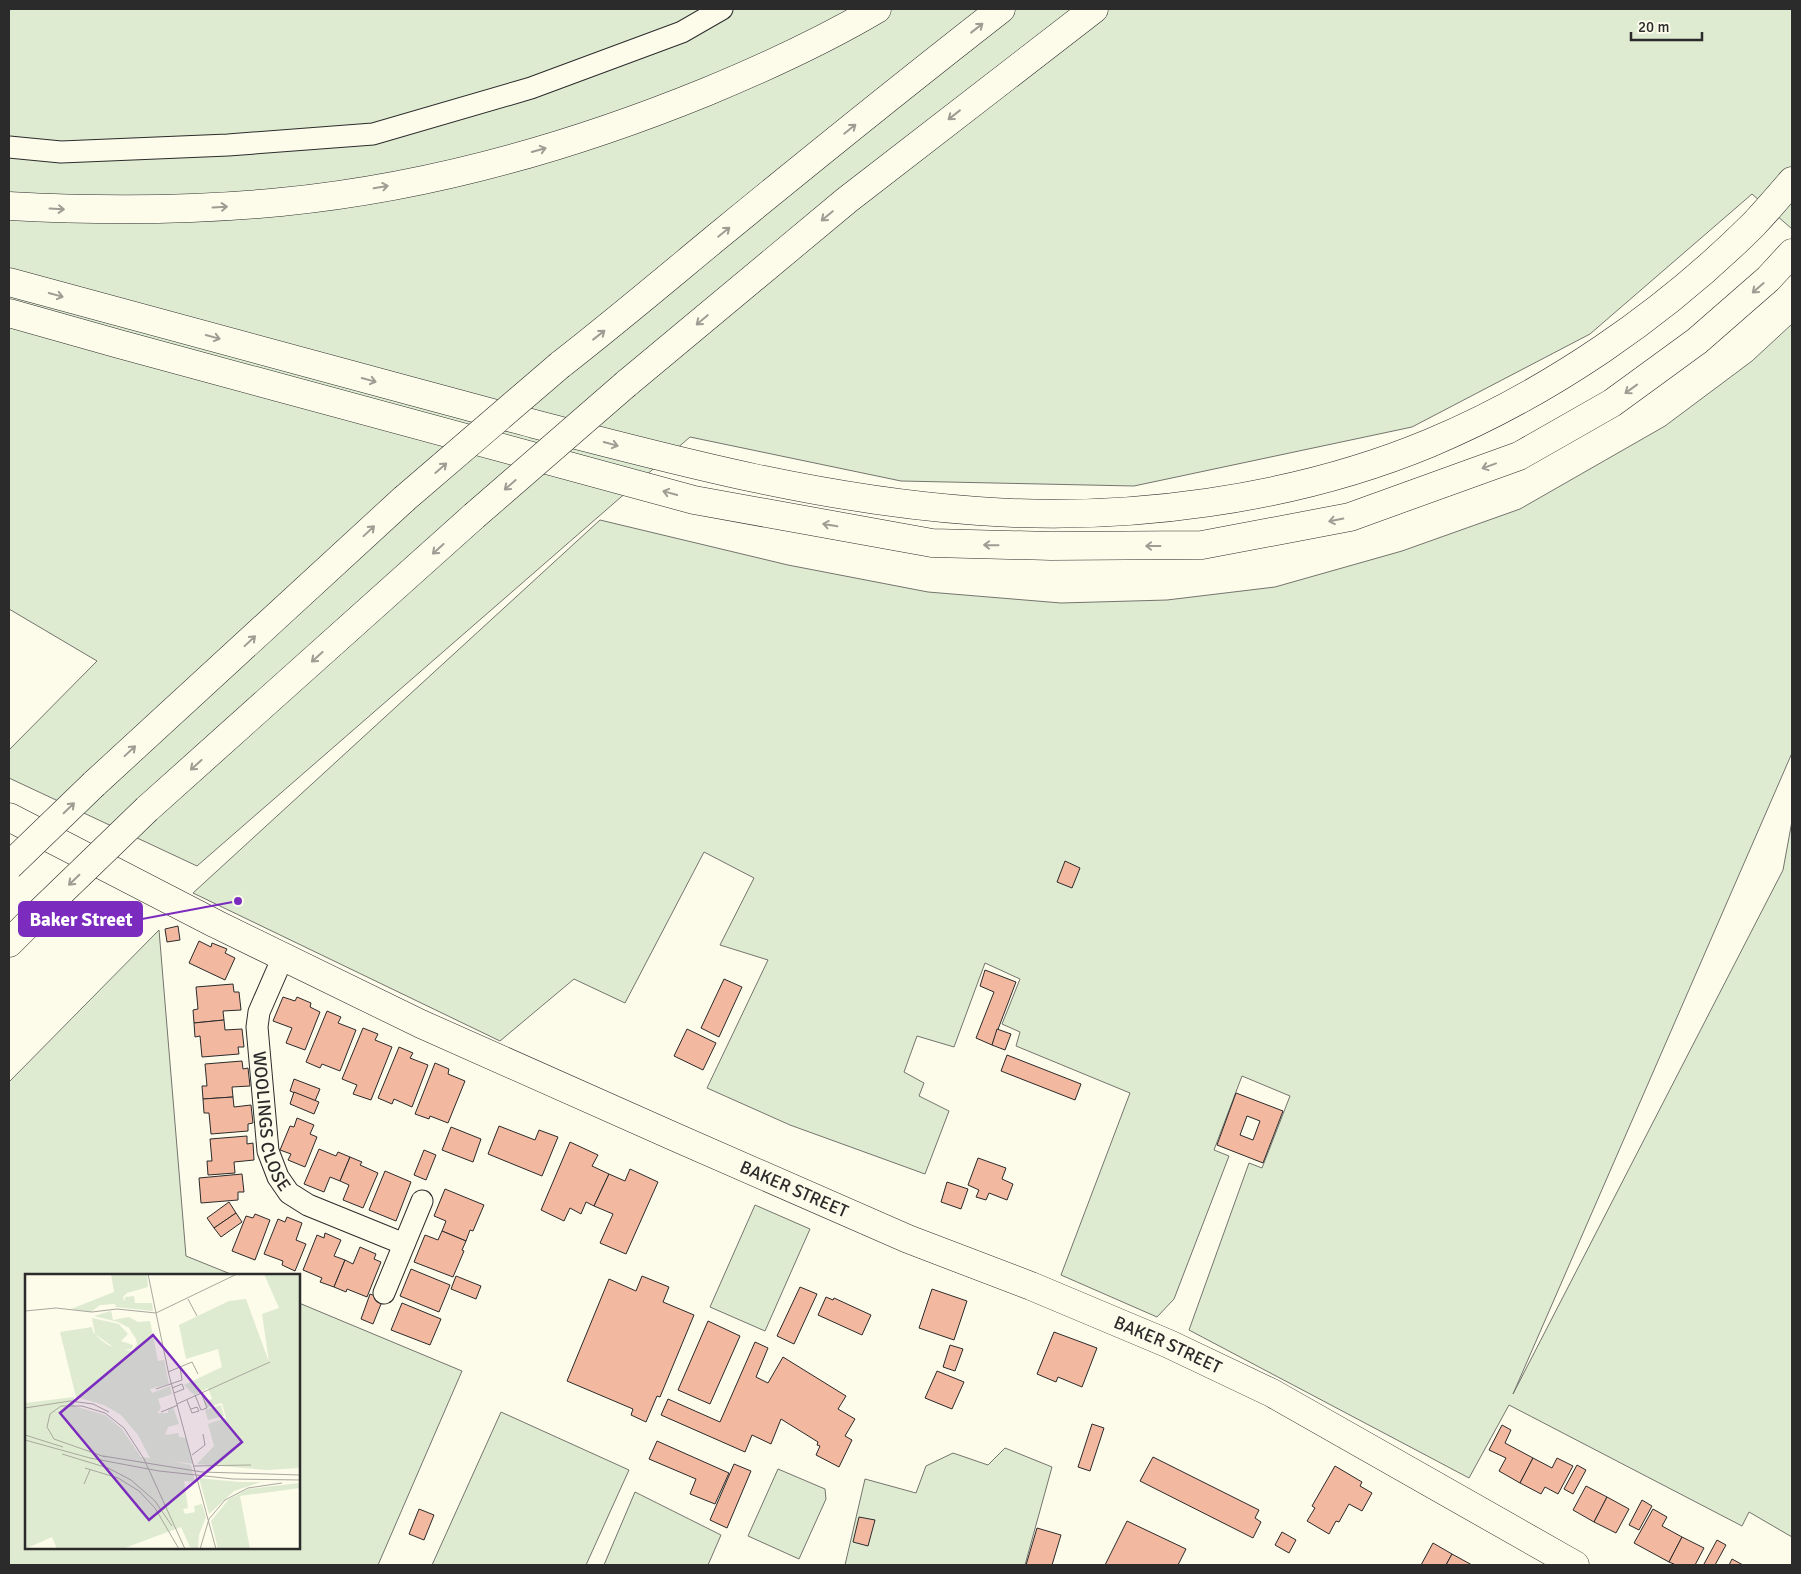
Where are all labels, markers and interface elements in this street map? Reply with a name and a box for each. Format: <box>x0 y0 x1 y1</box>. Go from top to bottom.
scale bar <box>1631 10 1702 42</box>
text: 20 m <box>1638 18 1669 36</box>
one-way arrow <box>970 22 983 33</box>
one-way arrow <box>948 110 961 121</box>
one-way arrow <box>843 123 856 134</box>
one-way arrow <box>531 145 547 154</box>
one-way arrow <box>373 182 389 192</box>
one-way arrow <box>212 202 228 211</box>
one-way arrow <box>49 204 65 213</box>
one-way arrow <box>821 210 834 221</box>
one-way arrow <box>717 226 730 237</box>
one-way arrow <box>1752 282 1765 293</box>
one-way arrow <box>47 290 63 300</box>
one-way arrow <box>696 314 709 325</box>
one-way arrow <box>592 330 605 341</box>
one-way arrow <box>204 333 220 343</box>
one-way arrow <box>361 376 377 385</box>
one-way arrow <box>1624 384 1638 394</box>
one-way arrow <box>603 440 619 449</box>
one-way arrow <box>435 462 448 473</box>
one-way arrow <box>1481 462 1497 472</box>
one-way arrow <box>504 479 517 490</box>
one-way arrow <box>663 488 679 498</box>
one-way arrow <box>1328 515 1344 525</box>
one-way arrow <box>822 519 838 529</box>
one-way arrow <box>363 526 376 537</box>
one-way arrow <box>983 540 999 550</box>
one-way arrow <box>1145 541 1162 551</box>
one-way arrow <box>431 543 444 555</box>
one-way arrow <box>243 635 256 647</box>
one-way arrow <box>310 651 323 663</box>
one-way arrow <box>124 745 137 757</box>
one-way arrow <box>189 759 202 771</box>
one-way arrow <box>63 802 76 814</box>
one-way arrow <box>68 873 80 886</box>
callout: Baker Street <box>19 902 142 936</box>
text: Baker Street <box>29 908 133 932</box>
street label: WOOLINGS CLOSE <box>248 1050 296 1196</box>
street label: BAKER STREET <box>736 1156 852 1223</box>
inset map <box>25 1274 300 1549</box>
street label: BAKER STREET <box>1110 1311 1226 1379</box>

